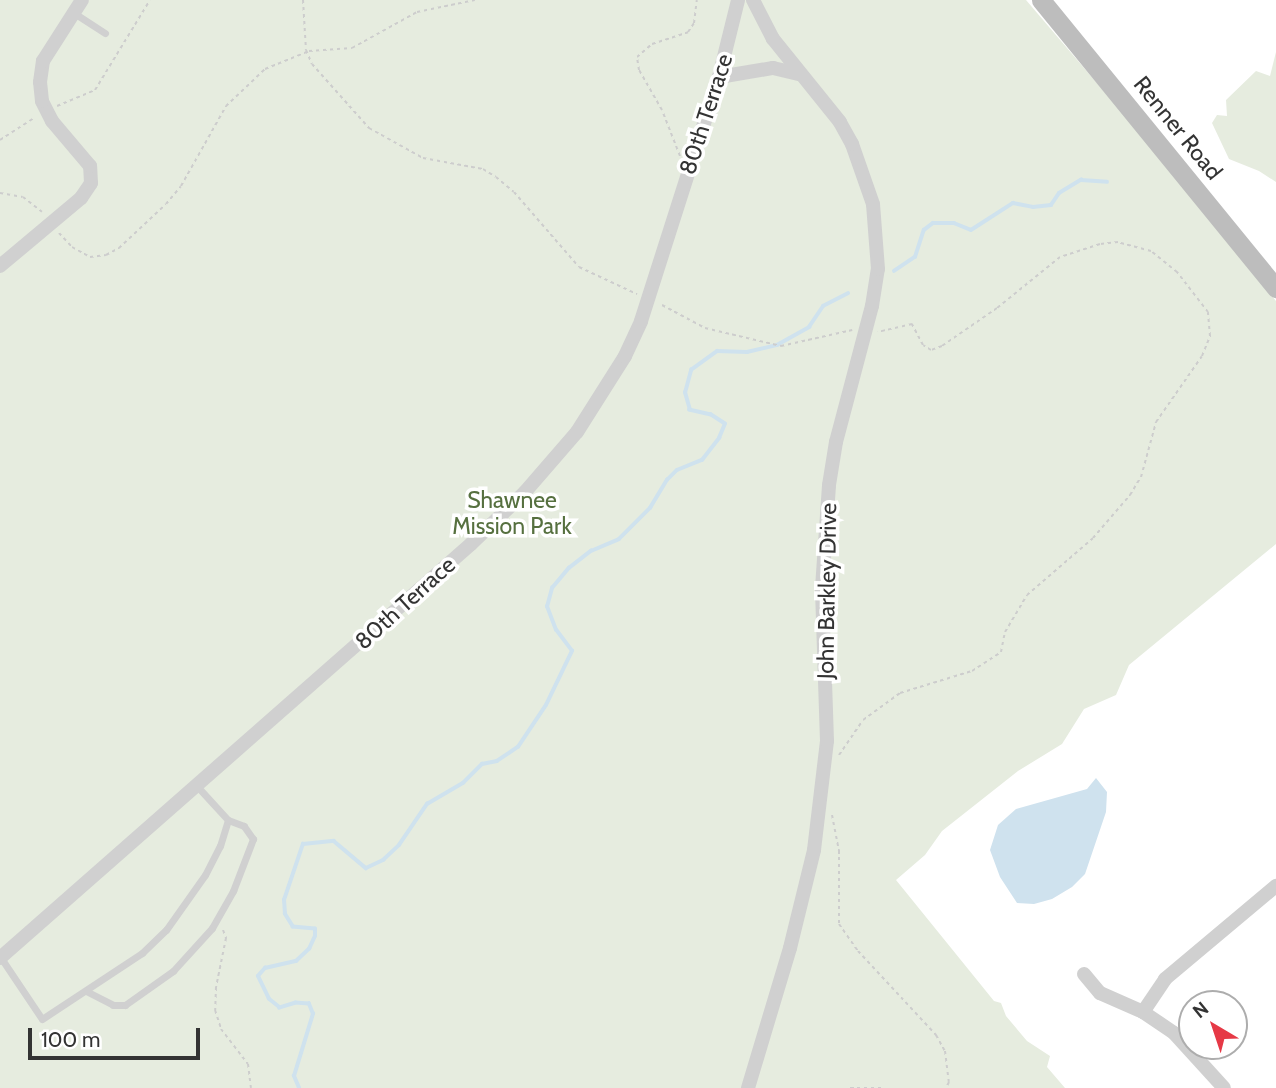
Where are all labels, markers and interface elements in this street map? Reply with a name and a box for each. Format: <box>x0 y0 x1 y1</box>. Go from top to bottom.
street label: 80th Terrace <box>674 50 738 178</box>
street label: Renner Road <box>1128 71 1228 185</box>
park label: Shawnee Mission Park <box>452 486 572 540</box>
street label: John Barkley Drive <box>812 503 842 679</box>
street label: 80th Terrace <box>349 551 461 655</box>
north arrow <box>1178 990 1248 1060</box>
text: N <box>1188 997 1213 1023</box>
scale bar <box>32 1014 203 1058</box>
text: 100 m <box>41 1027 100 1052</box>

